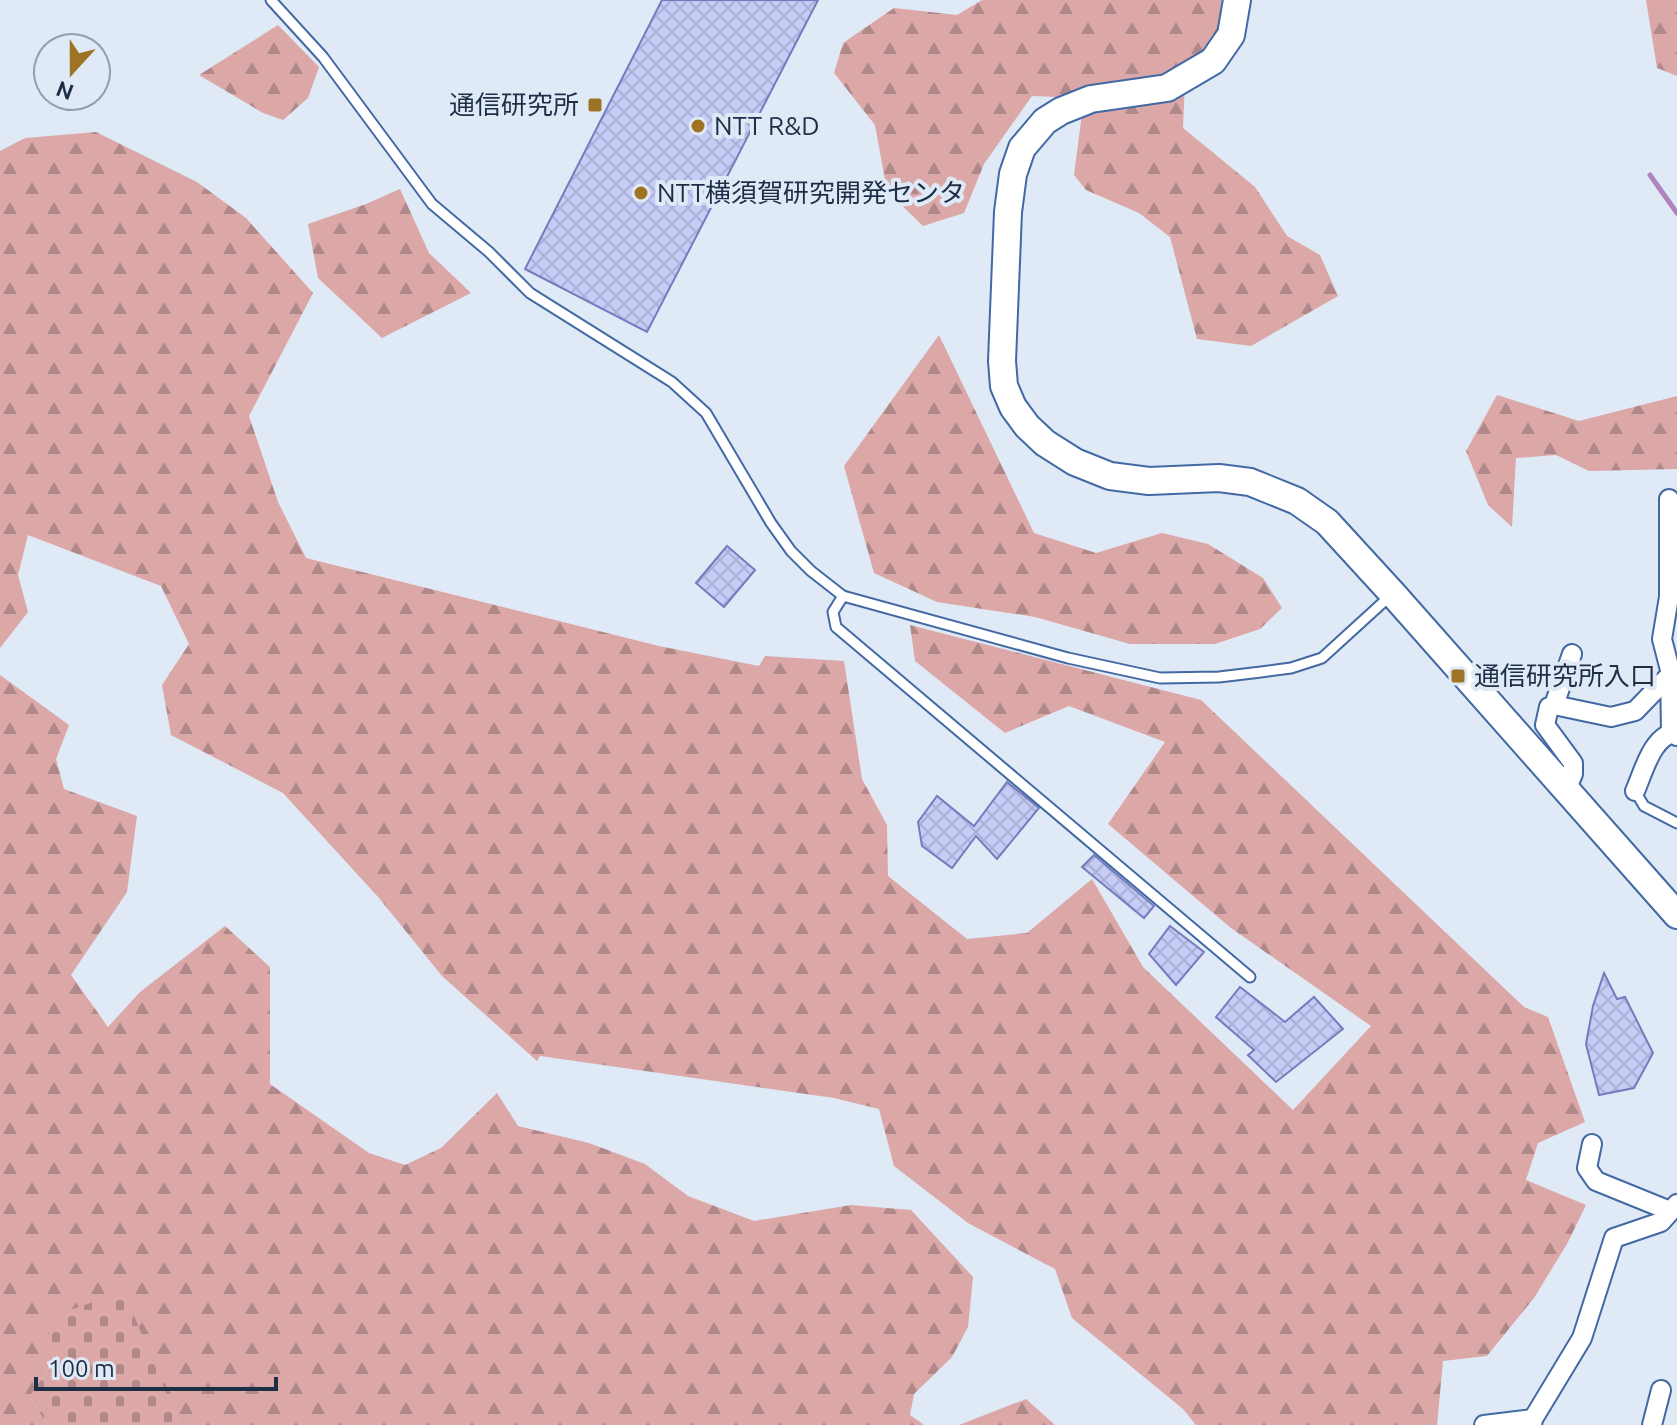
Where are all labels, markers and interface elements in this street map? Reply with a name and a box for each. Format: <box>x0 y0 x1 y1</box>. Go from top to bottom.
north arrow <box>32 32 112 112</box>
text: N <box>53 77 77 106</box>
place label: 通信研究所 <box>449 90 579 119</box>
marker: 通信研究所 <box>586 96 604 114</box>
place label: NTT R&D <box>714 111 820 140</box>
marker: NTT R&D <box>689 117 707 135</box>
place label: NTT横須賀研究開発センタ <box>657 178 965 207</box>
marker: NTT横須賀研究開発センタ <box>632 184 650 202</box>
place label: 通信研究所入口 <box>1474 661 1656 690</box>
marker: 通信研究所入口 <box>1449 667 1467 685</box>
scale bar <box>36 1341 276 1391</box>
text: 100 m <box>48 1355 115 1382</box>

